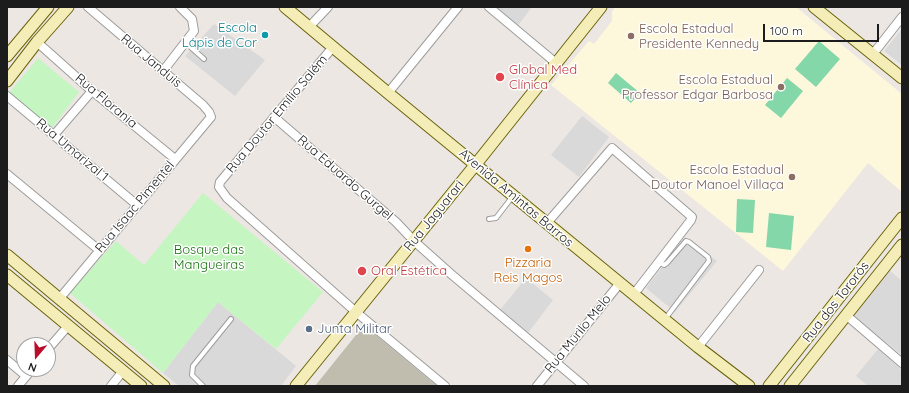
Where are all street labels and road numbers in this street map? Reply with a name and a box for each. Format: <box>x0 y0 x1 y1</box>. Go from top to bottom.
street label: Rua Janduis <box>117 31 185 91</box>
street label: Rua Doutor Emílio Salém <box>223 52 331 176</box>
street label: Rua Florania <box>72 70 140 132</box>
street label: Rua Umarizal 1 <box>33 115 111 185</box>
street label: Rua Eduardo Gurgel <box>294 132 396 224</box>
street label: Avenida Amintas Barros <box>456 146 576 250</box>
street label: Rua Isaac Pimentel <box>92 158 178 256</box>
street label: Rua Jaguarari <box>401 177 467 255</box>
street label: Rua dos Tororós <box>800 258 872 346</box>
street label: Rua Murilo Melo <box>542 292 614 376</box>

